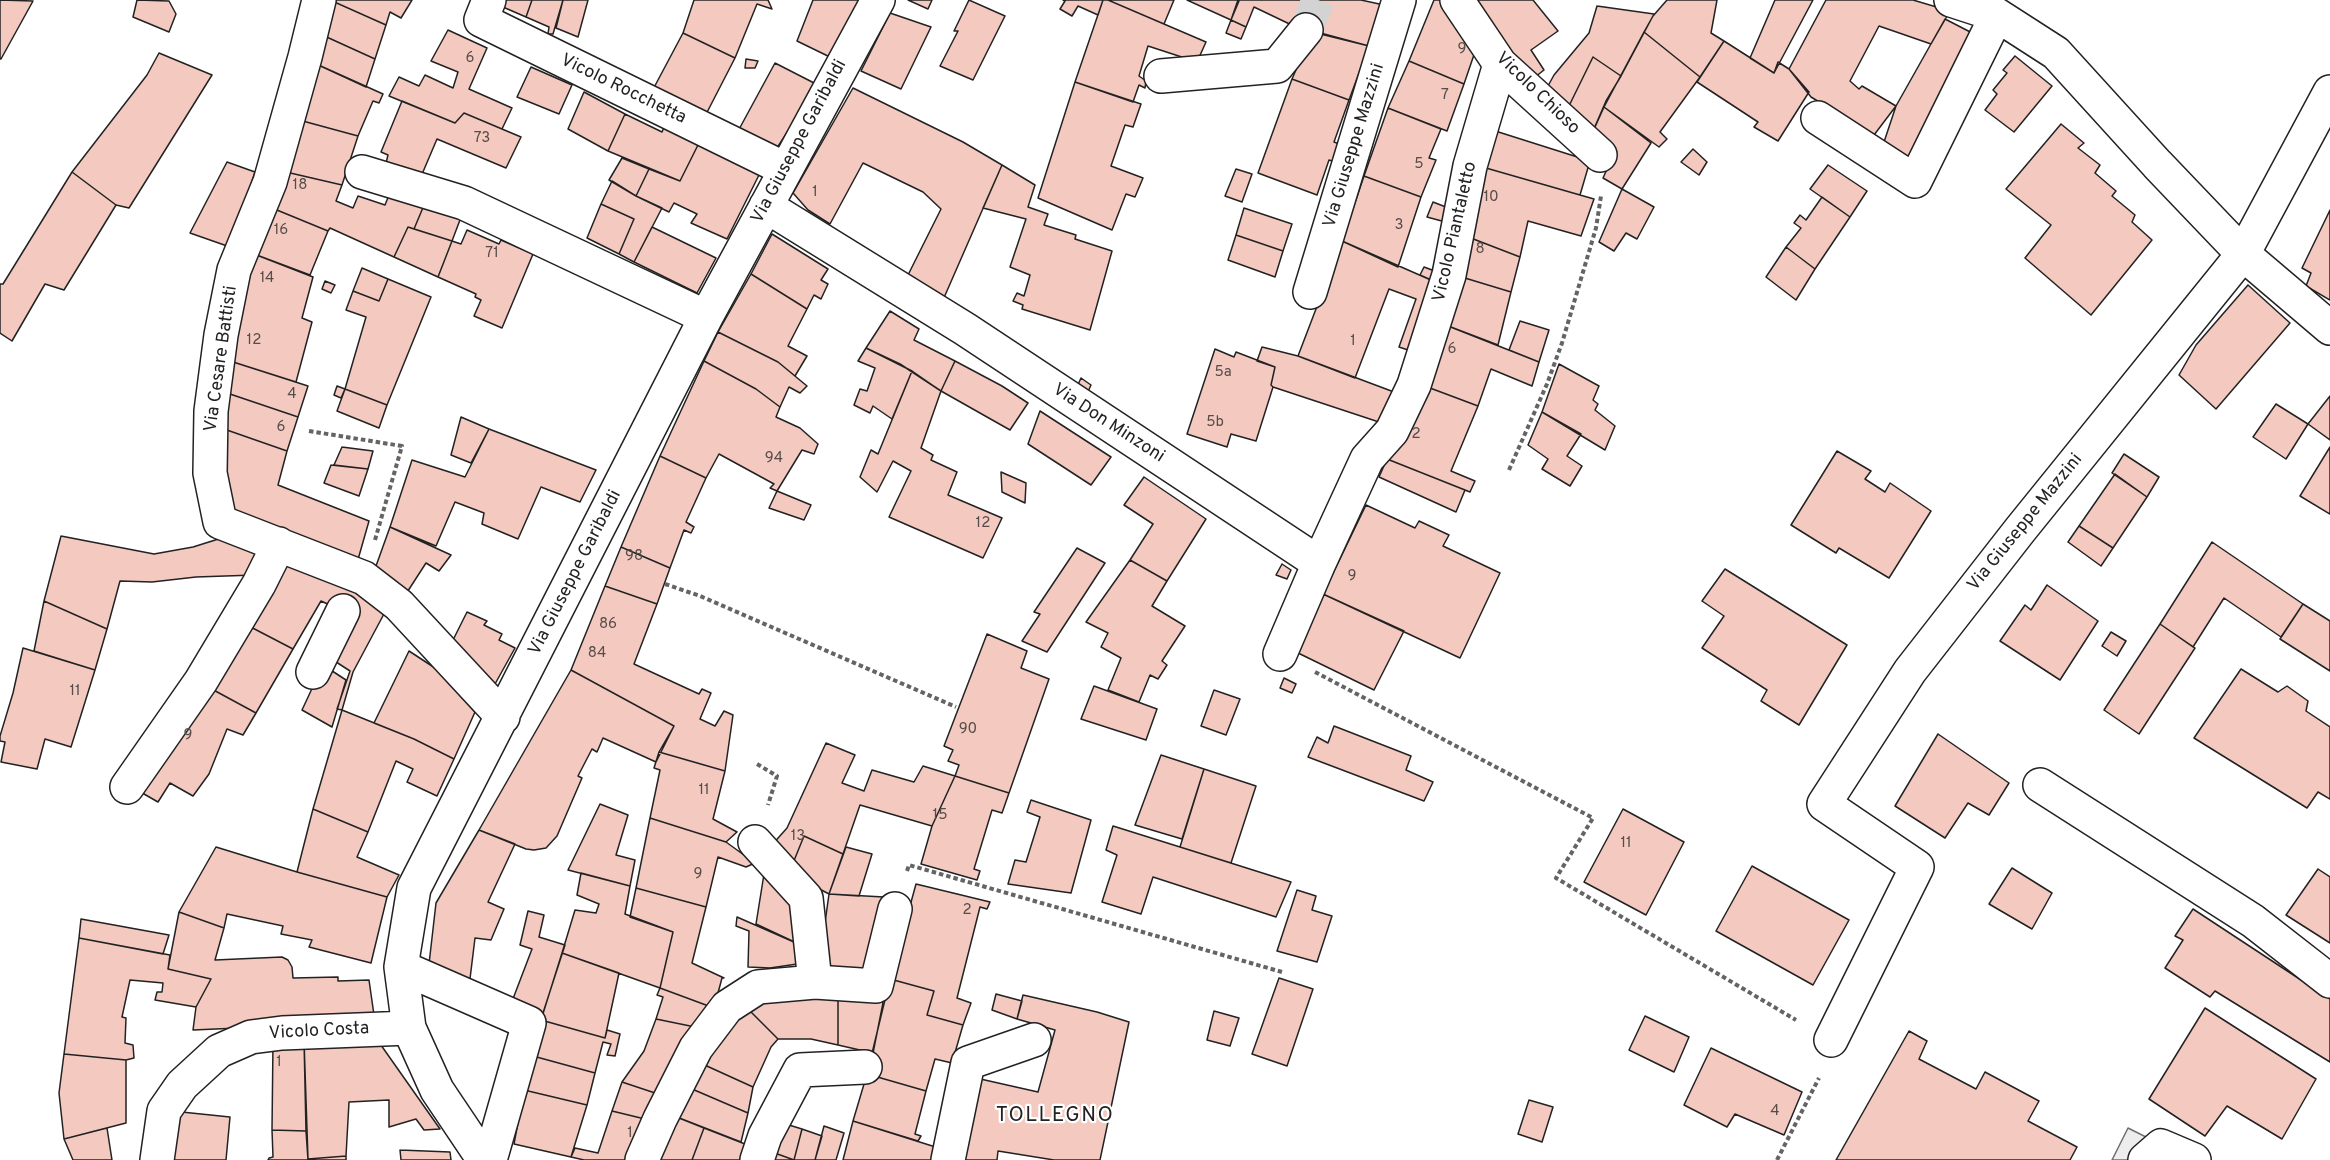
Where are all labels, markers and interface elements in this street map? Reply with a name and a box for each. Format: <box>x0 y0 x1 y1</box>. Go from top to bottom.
house number: 9 <box>1458 41 1466 59</box>
street label: Vicolo Chioso <box>1490 48 1584 140</box>
house number: 6 <box>466 50 474 68</box>
street label: Vicolo Rocchetta <box>557 50 689 130</box>
street label: Via Giuseppe Garibaldi <box>748 56 852 228</box>
street label: Via Giuseppe Mazzini <box>1320 61 1390 231</box>
house number: 7 <box>1441 87 1449 105</box>
house number: 73 <box>474 130 490 148</box>
house number: 5 <box>1414 156 1424 174</box>
street label: Vicolo Piantaletto <box>1429 160 1483 304</box>
house number: 18 <box>293 177 307 195</box>
house number: 1 <box>812 184 818 202</box>
house number: 10 <box>1483 189 1499 207</box>
house number: 3 <box>1394 217 1404 235</box>
house number: 16 <box>274 222 288 240</box>
house number: 8 <box>1475 241 1485 259</box>
house number: 71 <box>485 245 499 263</box>
house number: 14 <box>260 270 274 288</box>
street label: Via Cesare Battisti <box>201 284 243 434</box>
house number: 12 <box>247 332 261 350</box>
house number: 1 <box>1350 333 1356 351</box>
house number: 6 <box>1448 341 1456 359</box>
house number: 5a <box>1214 364 1232 382</box>
street label: Via Don Minzoni <box>1048 380 1168 468</box>
house number: 4 <box>287 386 297 404</box>
house number: 5b <box>1206 414 1224 432</box>
house number: 6 <box>277 419 285 437</box>
house number: 2 <box>1411 426 1421 444</box>
house number: 94 <box>765 450 783 468</box>
street label: Via Giuseppe Mazzini <box>1964 450 2088 596</box>
street label: Via Giuseppe Garibaldi <box>525 487 627 659</box>
house number: 12 <box>976 515 990 533</box>
house number: 98 <box>625 548 643 566</box>
house number: 9 <box>1348 568 1356 586</box>
house number: 86 <box>599 616 617 634</box>
house number: 84 <box>588 645 606 663</box>
house number: 11 <box>69 683 81 701</box>
house number: 90 <box>959 721 977 739</box>
house number: 9 <box>184 727 192 745</box>
house number: 11 <box>698 782 710 800</box>
house number: 15 <box>933 807 947 825</box>
house number: 13 <box>791 828 805 846</box>
house number: 11 <box>1620 835 1632 853</box>
house number: 9 <box>694 866 702 884</box>
house number: 2 <box>962 902 972 920</box>
street label: Vicolo Costa <box>268 1019 370 1045</box>
house number: 1 <box>276 1054 282 1072</box>
house number: 4 <box>1770 1103 1780 1121</box>
district label: TOLLEGNO <box>996 1104 1114 1130</box>
house number: 1 <box>627 1125 633 1143</box>

